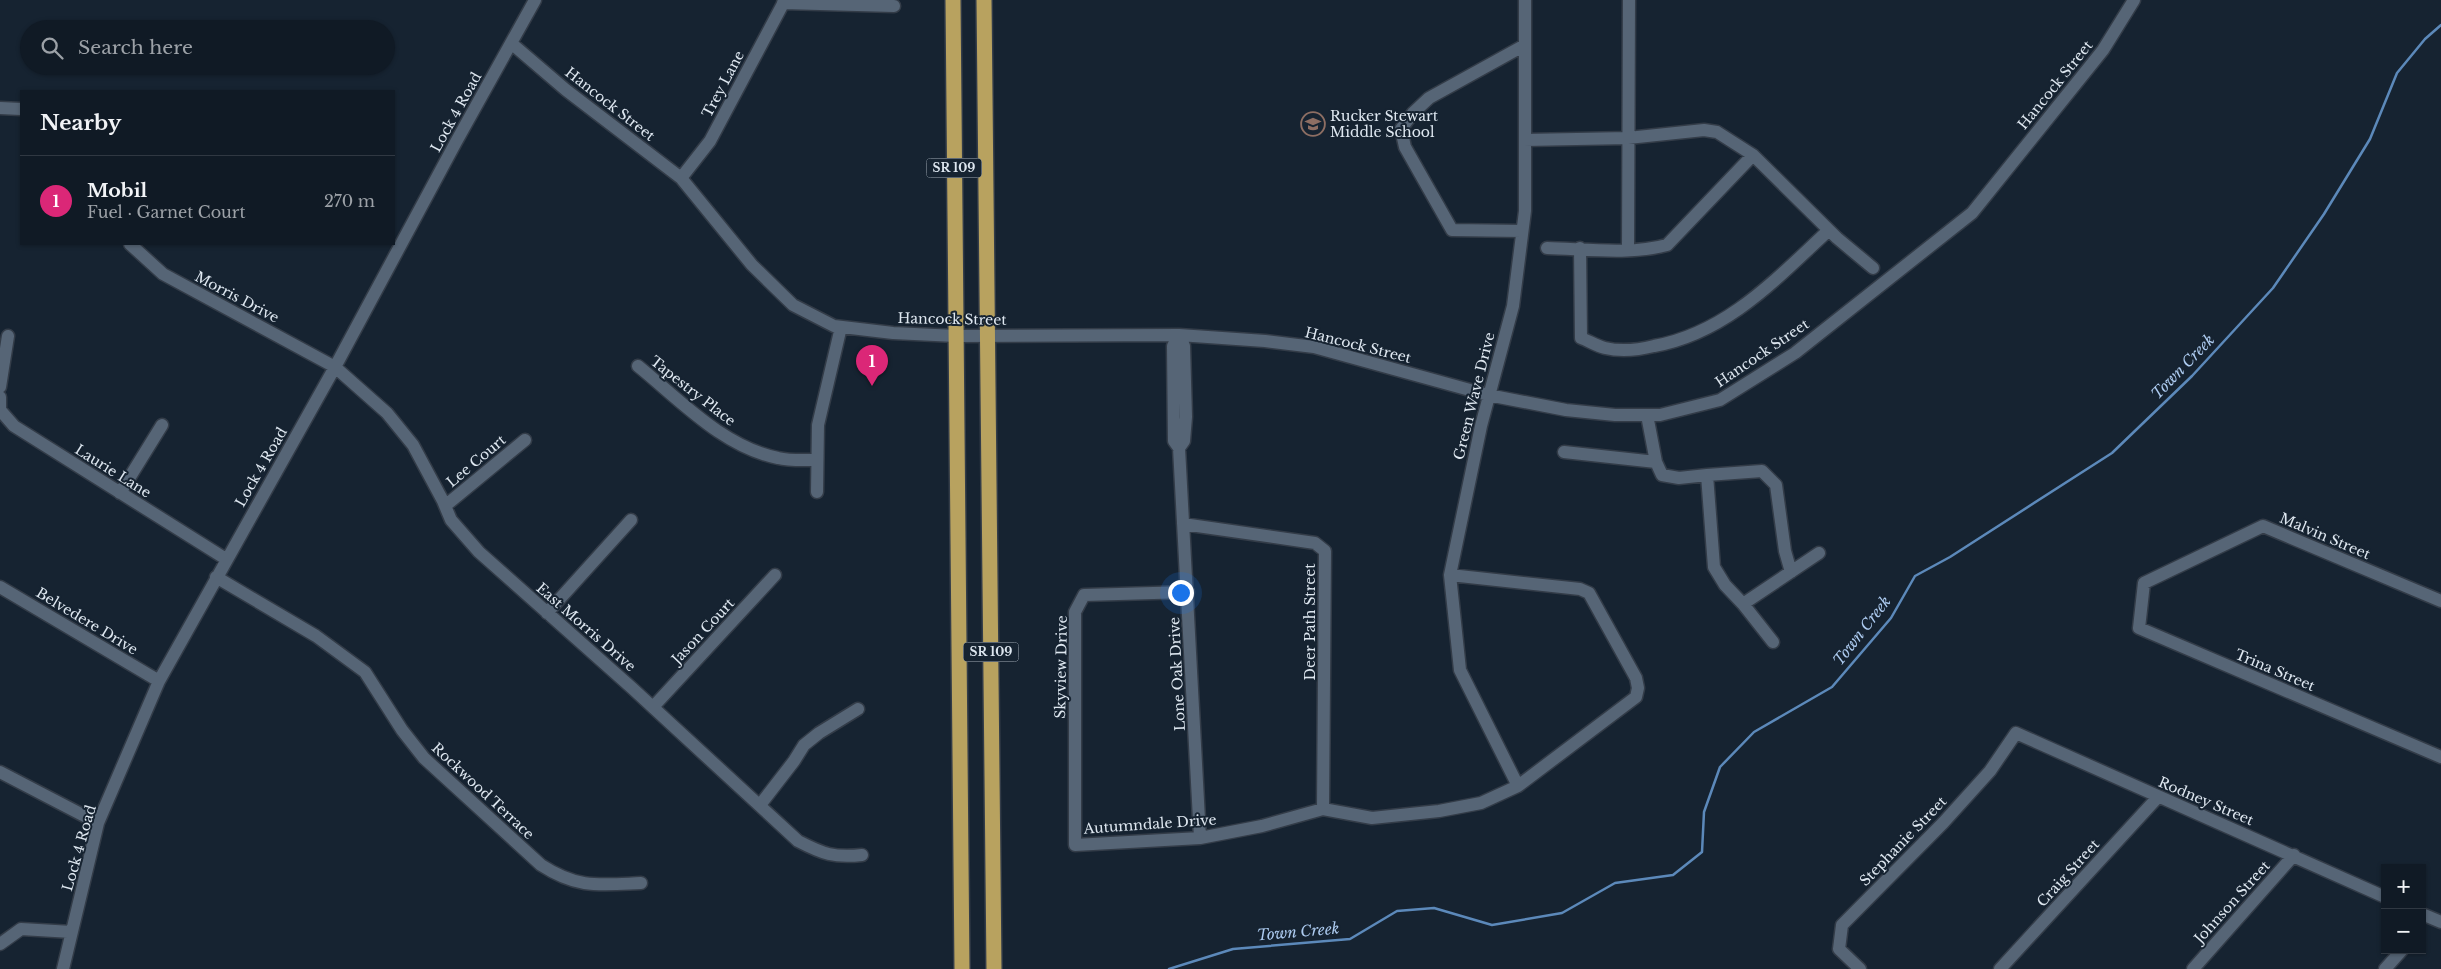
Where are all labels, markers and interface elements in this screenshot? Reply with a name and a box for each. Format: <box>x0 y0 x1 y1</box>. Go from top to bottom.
search box <box>20 20 395 75</box>
icon: search <box>38 34 66 62</box>
text: Search here <box>78 36 193 59</box>
street label: Hancock Street <box>2014 36 2097 133</box>
street label: Trey Lane <box>698 48 748 120</box>
street label: Hancock Street <box>561 63 659 145</box>
street label: Lock 4 Road <box>427 68 486 155</box>
place label: Rucker Stewart Middle School <box>1330 107 1439 141</box>
text: Nearby <box>40 110 121 136</box>
school or university icon: Rucker Stewart Middle School <box>1300 111 1326 137</box>
road number: SR 109 <box>926 158 982 178</box>
text: Mobil <box>87 179 147 202</box>
text: 1 <box>53 191 59 211</box>
text: 270 m <box>324 191 375 211</box>
text: Fuel · Garnet Court <box>87 202 246 222</box>
street label: Morris Drive <box>192 267 282 327</box>
street label: Hancock Street <box>897 309 1007 329</box>
street label: Hancock Street <box>1712 315 1813 391</box>
street label: Hancock Street <box>1303 323 1414 367</box>
street label: Green Wave Drive <box>1449 330 1499 462</box>
water label: Town Creek <box>2147 330 2218 403</box>
pin: 1 <box>856 345 888 386</box>
street label: Tapestry Place <box>647 352 739 430</box>
street label: Lock 4 Road <box>231 424 291 510</box>
street label: Lee Court <box>443 431 510 491</box>
street label: Laurie Lane <box>72 440 154 502</box>
street label: Malvin Street <box>2277 509 2374 563</box>
street label: Deer Path Street <box>1301 563 1319 681</box>
street label: East Morris Drive <box>532 579 640 675</box>
your location <box>1168 580 1194 606</box>
street label: Belvedere Drive <box>33 584 141 658</box>
water label: Town Creek <box>1829 592 1895 669</box>
street label: Jason Court <box>667 594 739 669</box>
street label: Skyview Drive <box>1051 615 1071 719</box>
street label: Lone Oak Drive <box>1165 616 1189 732</box>
road number: SR 109 <box>964 642 1018 662</box>
street label: Trina Street <box>2232 645 2318 695</box>
street label: Rockwood Terrace <box>428 739 538 843</box>
street label: Rodney Street <box>2156 773 2257 829</box>
street label: Stephanie Street <box>1856 792 1951 890</box>
street label: Lock 4 Road <box>58 802 100 893</box>
street label: Autumndale Drive <box>1082 810 1217 838</box>
street label: Craig Street <box>2033 835 2104 911</box>
street label: Johnson Street <box>2189 856 2274 948</box>
map controls <box>2381 864 2426 954</box>
button: + <box>2381 864 2426 909</box>
button: − <box>2381 909 2426 954</box>
water label: Town Creek <box>1256 918 1340 945</box>

